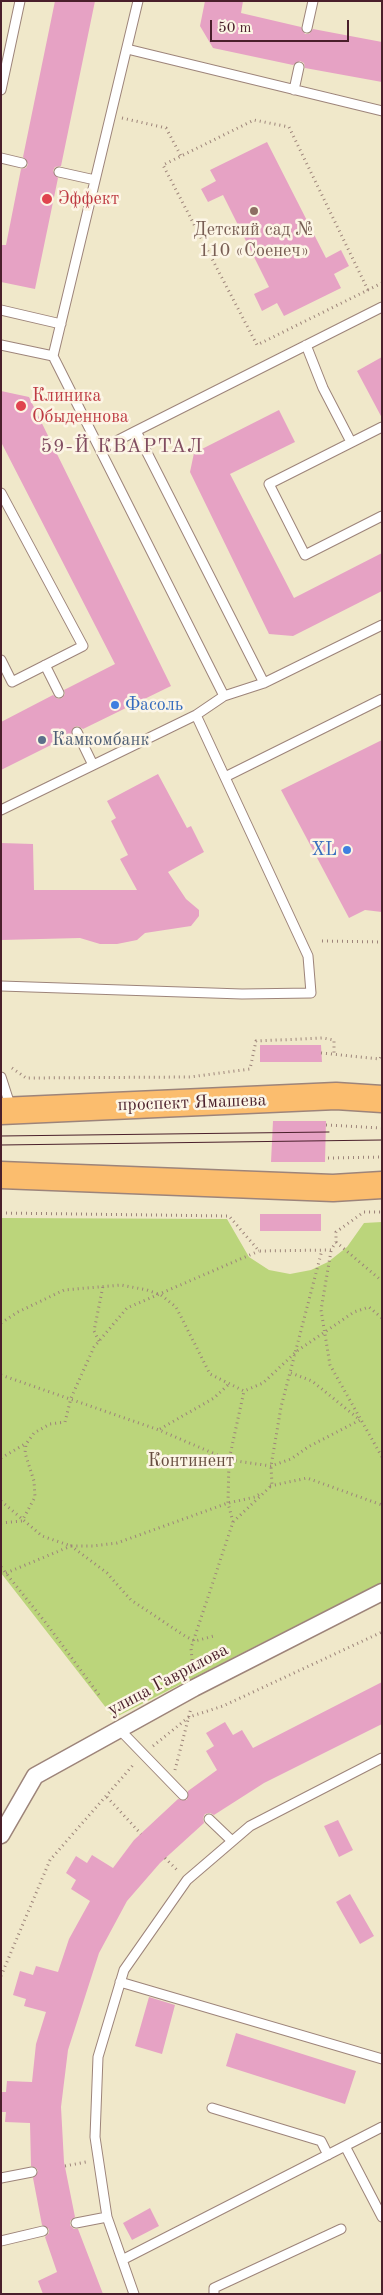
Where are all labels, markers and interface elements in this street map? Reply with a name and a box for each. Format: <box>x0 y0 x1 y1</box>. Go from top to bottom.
scale bar <box>213 10 352 42</box>
text: 50 m <box>218 21 252 36</box>
place label: Эффект <box>58 188 119 210</box>
marker: Эффект <box>40 192 54 206</box>
marker: Детский сад № 110 «Соенеч» <box>248 205 260 217</box>
place label: Детский сад № 110 «Соенеч» <box>193 219 315 262</box>
place label: Клиника Обыденнова <box>32 385 129 428</box>
marker: Клиника Обыденнова <box>14 399 28 413</box>
district label: 59-Й КВАРТАЛ <box>39 435 205 459</box>
place label: Фасоль <box>125 694 183 716</box>
marker: Фасоль <box>109 699 121 711</box>
place label: Камкомбанк <box>52 729 149 751</box>
marker: Камкомбанк <box>36 734 48 746</box>
place label: XL <box>311 839 337 861</box>
marker: XL <box>341 844 353 856</box>
street label: проспект Ямашева <box>117 1090 267 1116</box>
park label: Континент <box>148 1450 234 1472</box>
street label: улица Гаврилова <box>104 1639 232 1721</box>

